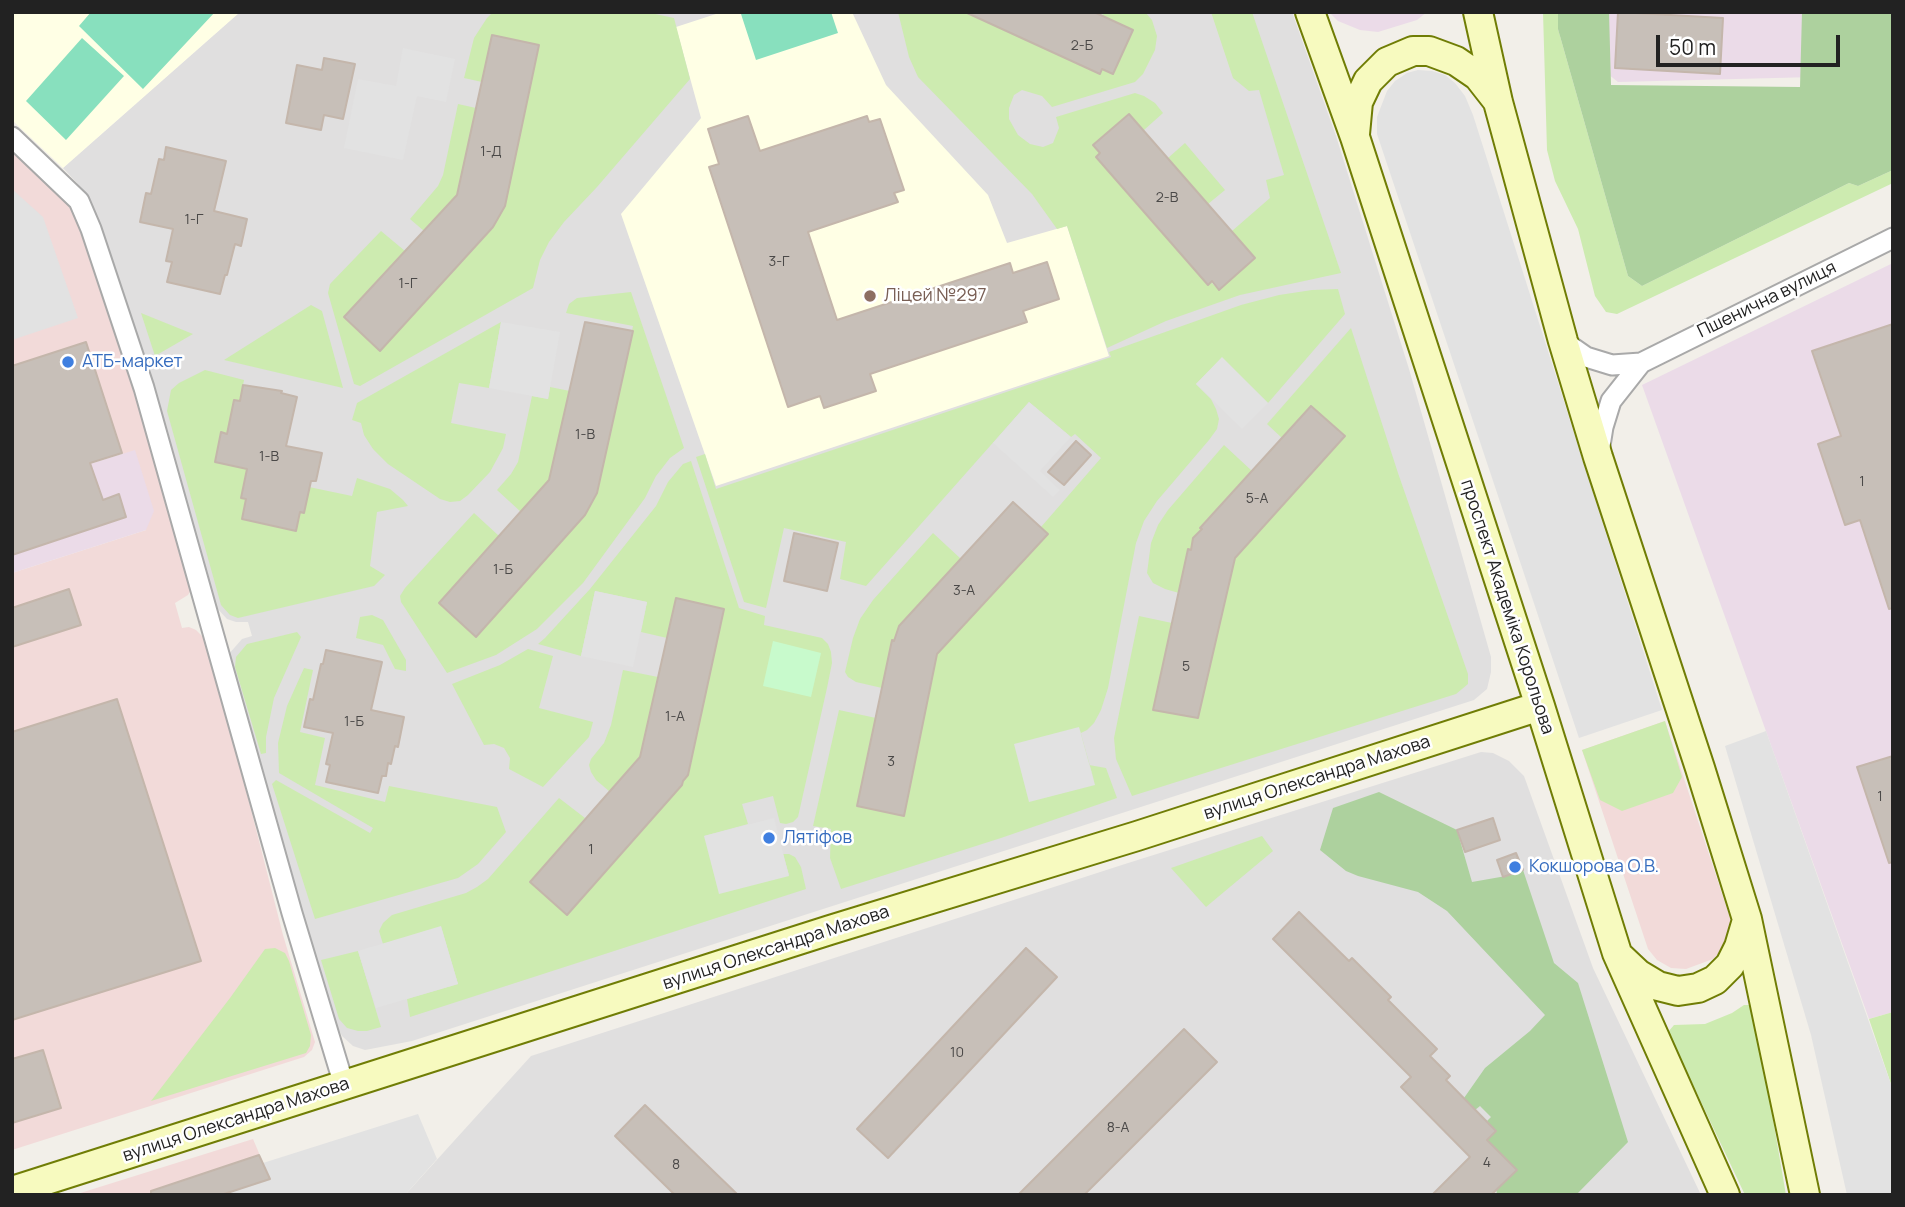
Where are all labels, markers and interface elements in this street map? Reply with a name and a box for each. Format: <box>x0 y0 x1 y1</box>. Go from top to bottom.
scale bar <box>1660 21 1844 65</box>
text: 50 m <box>1669 33 1716 61</box>
house number: 2-Б <box>1071 38 1093 54</box>
house number: 1-Д <box>480 144 502 160</box>
house number: 2-В <box>1156 190 1178 206</box>
house number: 1-Г <box>185 212 203 228</box>
house number: 3-Г <box>768 254 790 270</box>
street label: Пшенична вулиця <box>1694 257 1840 343</box>
house number: 1-Г <box>399 276 417 292</box>
place label: Ліцей №297 <box>884 285 986 307</box>
marker: Ліцей №297 <box>862 288 878 304</box>
place label: АТБ-маркет <box>82 351 183 373</box>
marker: АТБ-маркет <box>60 354 76 370</box>
house number: 1-В <box>575 427 595 443</box>
house number: 1-В <box>259 449 279 465</box>
house number: 1 <box>1859 474 1865 490</box>
street label: проспект Академіка Корольова <box>1456 477 1558 737</box>
house number: 5-А <box>1246 491 1268 507</box>
house number: 1-Б <box>493 562 513 578</box>
house number: 3-А <box>953 583 975 599</box>
house number: 5 <box>1182 659 1190 675</box>
house number: 1-А <box>665 709 685 725</box>
house number: 1-Б <box>344 714 364 730</box>
street label: вулиця Олександра Махова <box>1201 731 1433 825</box>
house number: 3 <box>887 754 895 770</box>
house number: 1 <box>1877 789 1883 805</box>
place label: Лятіфов <box>783 827 852 849</box>
marker: Лятіфов <box>761 830 777 846</box>
house number: 1 <box>588 842 594 858</box>
place label: Кокшорова О.В. <box>1529 856 1659 878</box>
marker: Кокшорова О.В. <box>1507 859 1523 875</box>
street label: вулиця Олександра Махова <box>660 901 892 995</box>
house number: 10 <box>950 1045 964 1061</box>
street label: вулиця Олександра Махова <box>120 1073 352 1167</box>
house number: 8-А <box>1107 1120 1129 1136</box>
house number: 4 <box>1483 1155 1491 1171</box>
house number: 8 <box>672 1157 680 1173</box>

